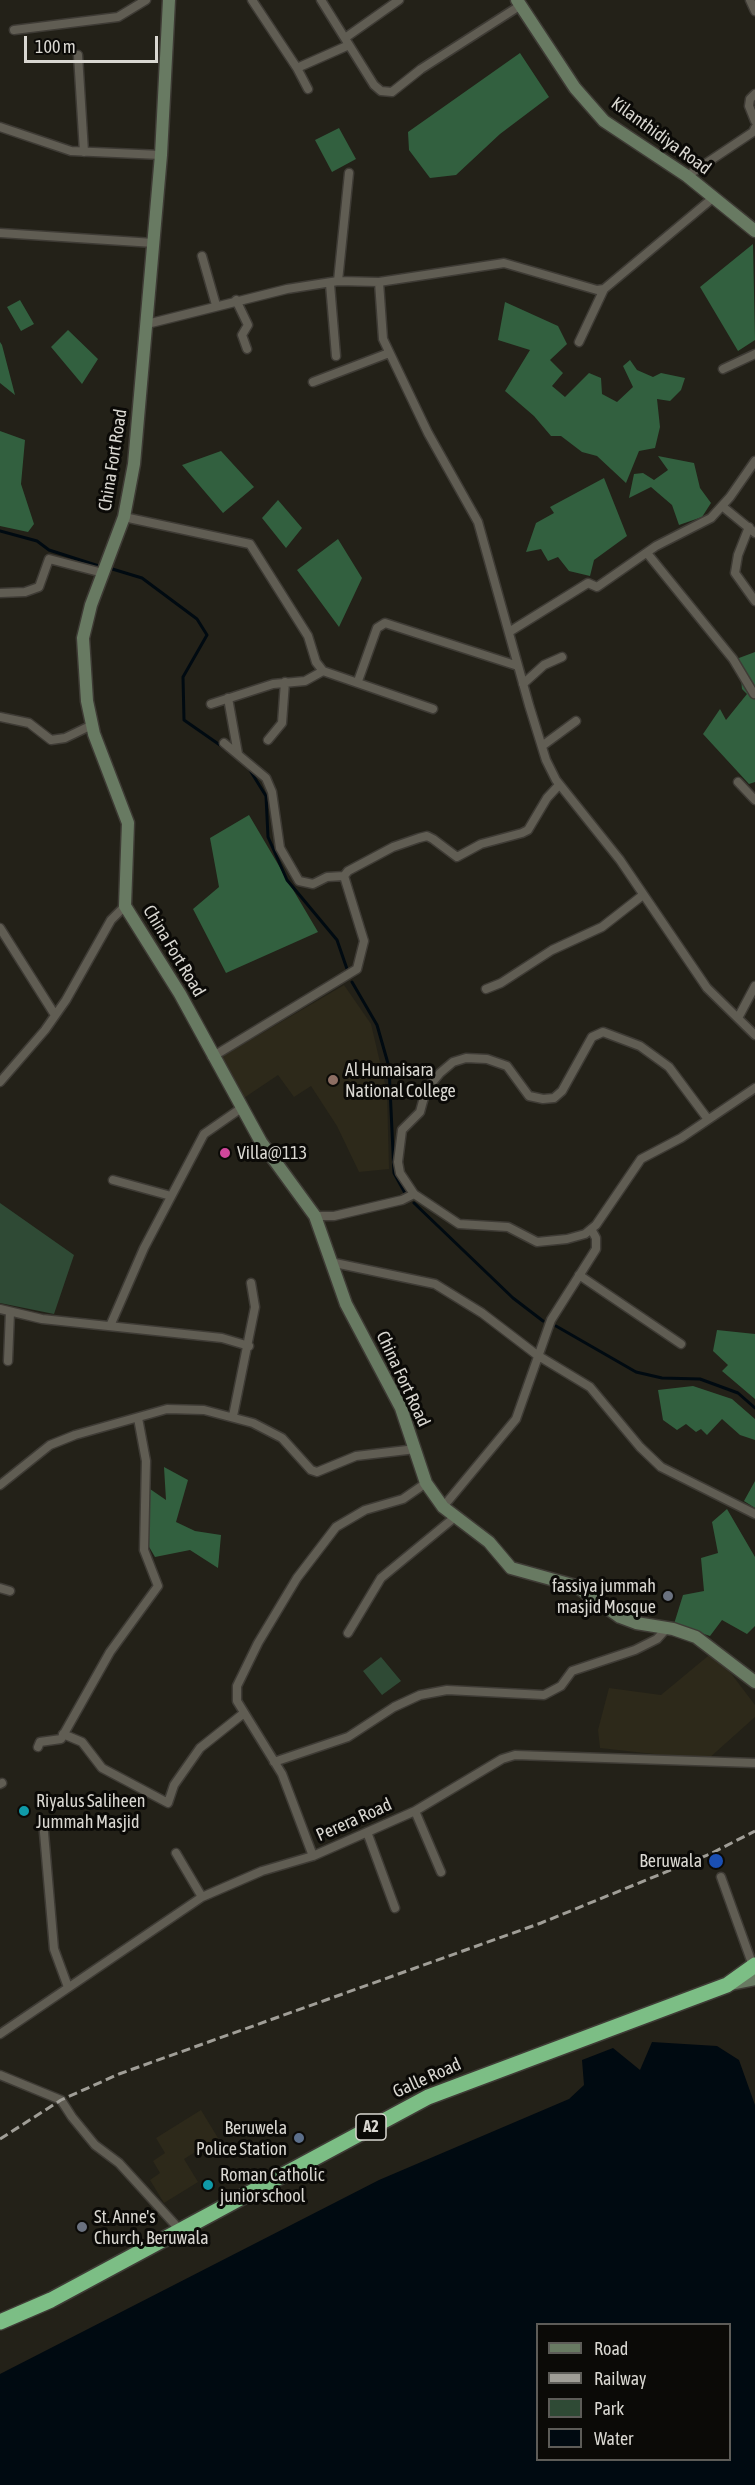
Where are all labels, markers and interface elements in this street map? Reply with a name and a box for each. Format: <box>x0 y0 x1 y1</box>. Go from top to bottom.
scale bar <box>27 24 160 62</box>
text: 100 m <box>35 36 76 57</box>
street label: Kilanthidiya Road <box>607 93 715 179</box>
street label: China Fort Road <box>94 407 132 513</box>
street label: China Fort Road <box>138 901 210 1001</box>
place label: Al Humaisara National College <box>345 1059 456 1102</box>
marker: Al Humaisara National College <box>326 1073 340 1087</box>
place label: Villa@113 <box>237 1142 307 1164</box>
marker: Villa@113 <box>218 1146 232 1160</box>
street label: China Fort Road <box>371 1328 435 1430</box>
place label: fassiya jummah masjid Mosque <box>552 1575 656 1618</box>
marker: fassiya jummah masjid Mosque <box>661 1589 675 1603</box>
place label: Riyalus Saliheen Jummah Masjid <box>36 1790 146 1832</box>
street label: Perera Road <box>313 1794 395 1846</box>
marker: Riyalus Saliheen Jummah Masjid <box>17 1804 31 1818</box>
place label: Beruwala <box>639 1850 702 1872</box>
marker: Beruwala <box>707 1852 725 1870</box>
street label: Galle Road <box>390 2053 464 2103</box>
road number: A2 <box>356 2114 386 2140</box>
place label: Beruwela Police Station <box>196 2117 287 2160</box>
marker: Beruwela Police Station <box>292 2131 306 2145</box>
place label: Roman Catholic junior school <box>220 2164 324 2206</box>
marker: Roman Catholic junior school <box>201 2178 215 2192</box>
place label: St. Anne's Church, Beruwala <box>94 2206 209 2248</box>
marker: St. Anne's Church, Beruwala <box>75 2220 89 2234</box>
legend <box>536 2323 731 2461</box>
text: Road <box>594 2338 628 2359</box>
text: Railway <box>594 2368 646 2389</box>
text: Park <box>594 2398 624 2419</box>
text: Water <box>594 2428 633 2449</box>

